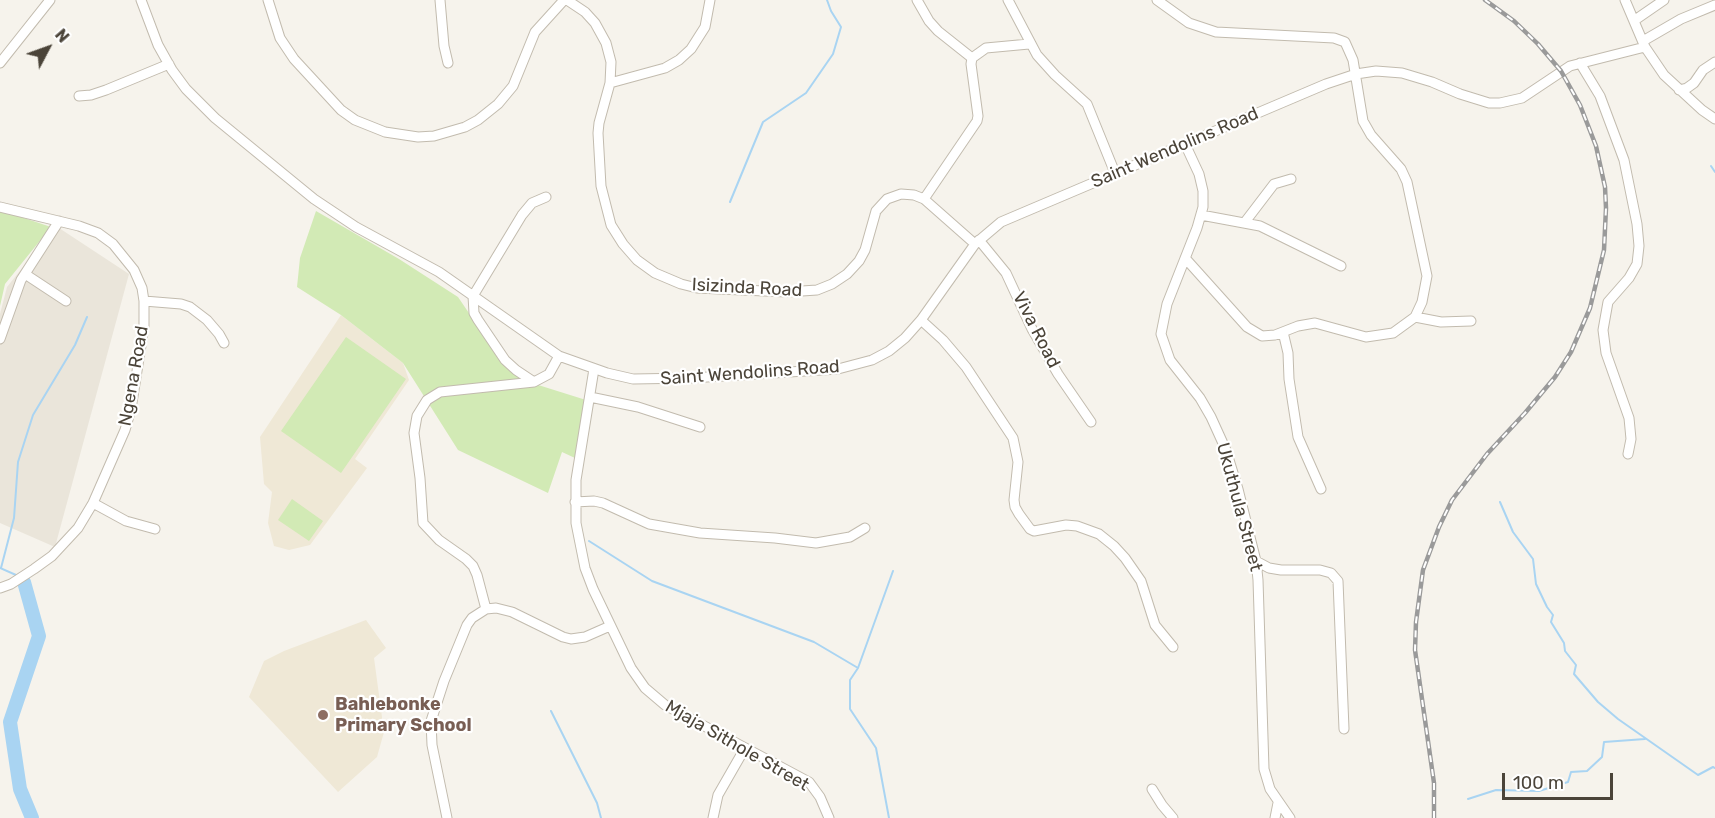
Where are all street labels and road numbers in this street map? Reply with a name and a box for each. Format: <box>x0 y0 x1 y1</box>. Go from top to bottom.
street label: Saint Wendolins Road <box>1088 103 1262 193</box>
street label: Isizinda Road <box>691 274 803 302</box>
street label: Viva Road <box>1008 288 1064 372</box>
street label: Ngena Road <box>115 324 153 428</box>
street label: Saint Wendolins Road <box>660 356 840 390</box>
street label: Ukuthula Street <box>1211 440 1267 574</box>
street label: Mjaja Sithole Street <box>661 696 813 796</box>

